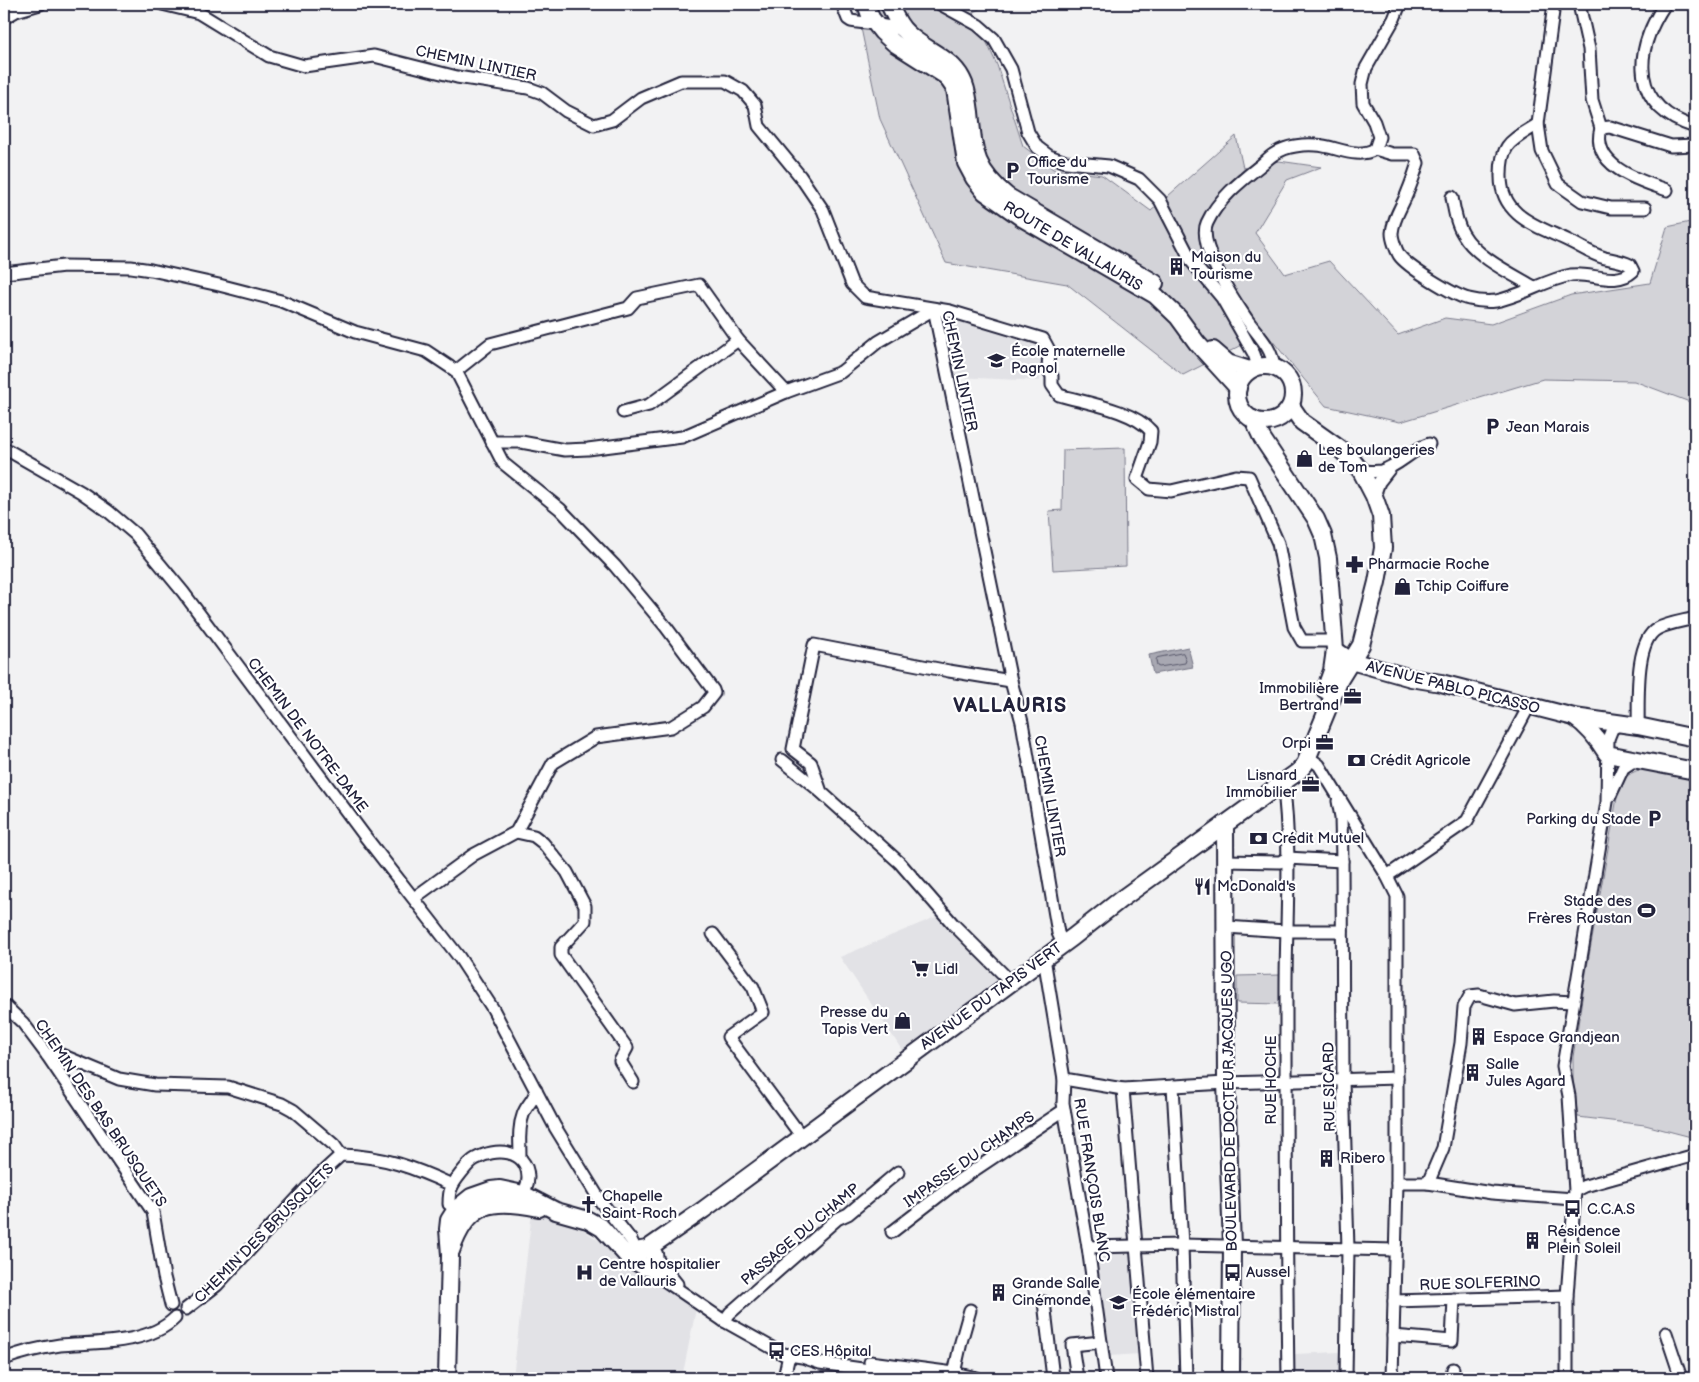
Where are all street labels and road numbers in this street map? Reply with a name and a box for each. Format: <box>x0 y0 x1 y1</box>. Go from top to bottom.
street label: CHEMIN LINTIER <box>414 41 538 86</box>
street label: ROUTE DE VALLAURIS <box>1000 197 1146 296</box>
street label: CHEMIN LINTIER <box>937 309 982 434</box>
street label: CHEMIN DE NOTRE-DAME <box>243 654 372 817</box>
street label: AVENUE PABLO PICASSO <box>1364 657 1542 718</box>
street label: CHEMIN LINTIER <box>1029 734 1070 859</box>
street label: AVENUE DU TAPIS VERT <box>917 938 1066 1054</box>
street label: BOULEVARD DE DOCTEUR JACQUES UGO <box>1217 950 1242 1252</box>
street label: CHEMIN DES BAS BRUSQUETS <box>30 1016 171 1211</box>
street label: RUE HOCHE <box>1262 1035 1281 1125</box>
street label: RUE SICARD <box>1319 1042 1340 1132</box>
street label: RUE FRANÇOIS BLANC <box>1069 1097 1114 1264</box>
street label: IMPASSE DU CHAMPS <box>900 1107 1038 1212</box>
street label: CHEMIN DES BRUSQUETS <box>190 1159 338 1307</box>
street label: PASSAGE DU CHAMP <box>737 1179 864 1289</box>
street label: RUE SOLFERINO <box>1419 1272 1541 1295</box>

